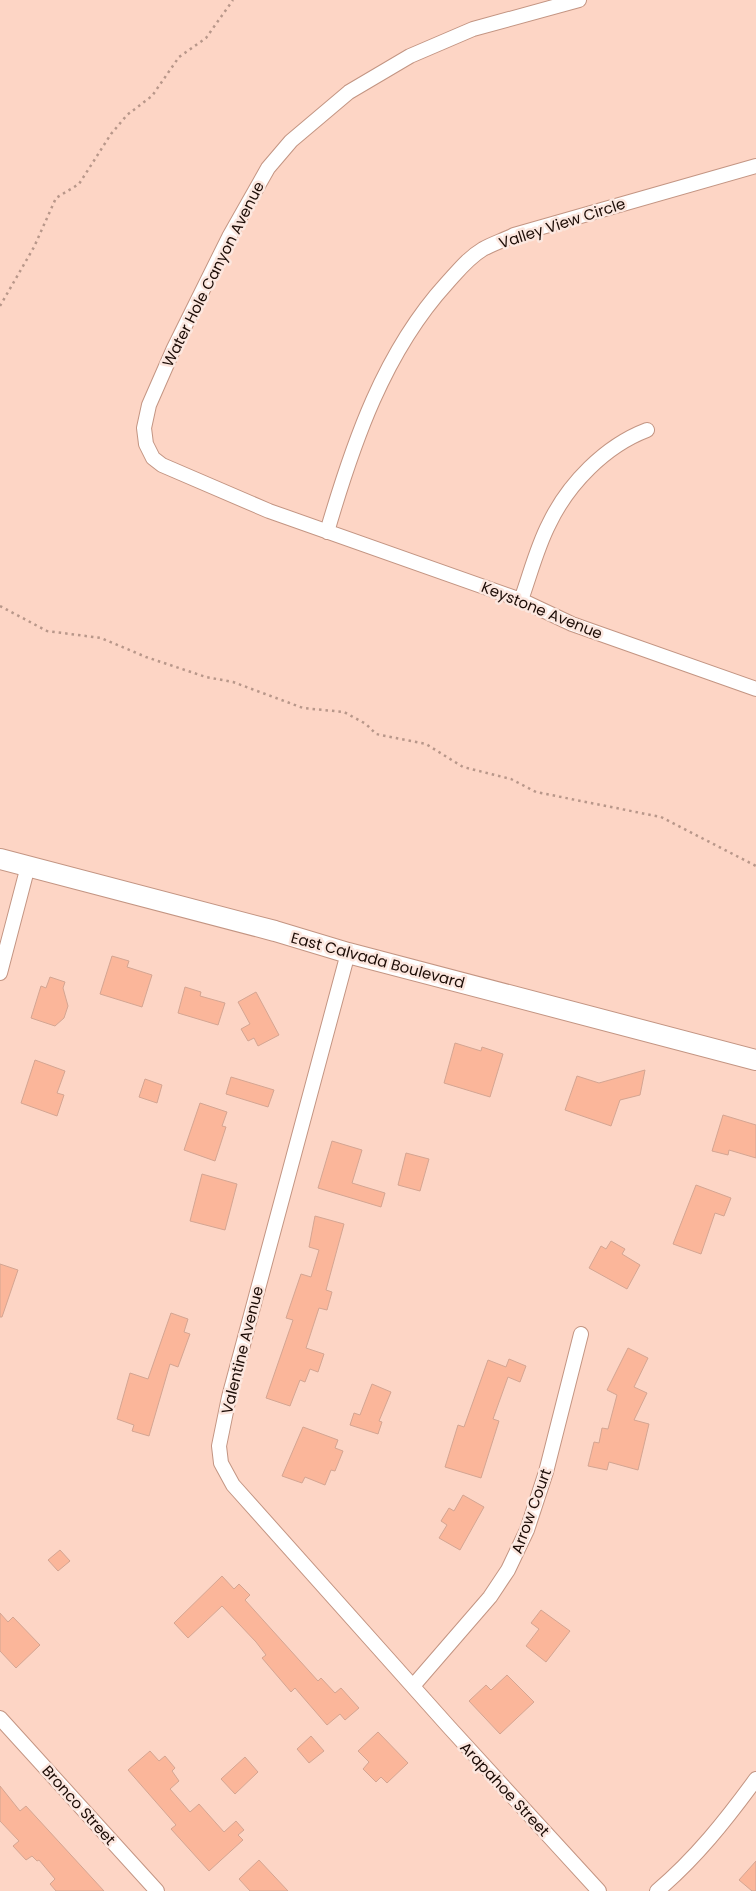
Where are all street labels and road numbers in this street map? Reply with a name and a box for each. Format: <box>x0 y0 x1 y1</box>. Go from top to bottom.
street label: Water Hole Canyon Avenue <box>157 178 269 370</box>
street label: Valley View Circle <box>496 193 628 253</box>
street label: Keystone Avenue <box>478 576 606 644</box>
street label: East Calvada Boulevard <box>289 927 467 993</box>
street label: Valentine Avenue <box>216 1284 268 1416</box>
street label: Arrow Court <box>506 1466 556 1556</box>
street label: Arapahoe Street <box>456 1737 554 1841</box>
street label: Bronco Street <box>38 1761 120 1849</box>

